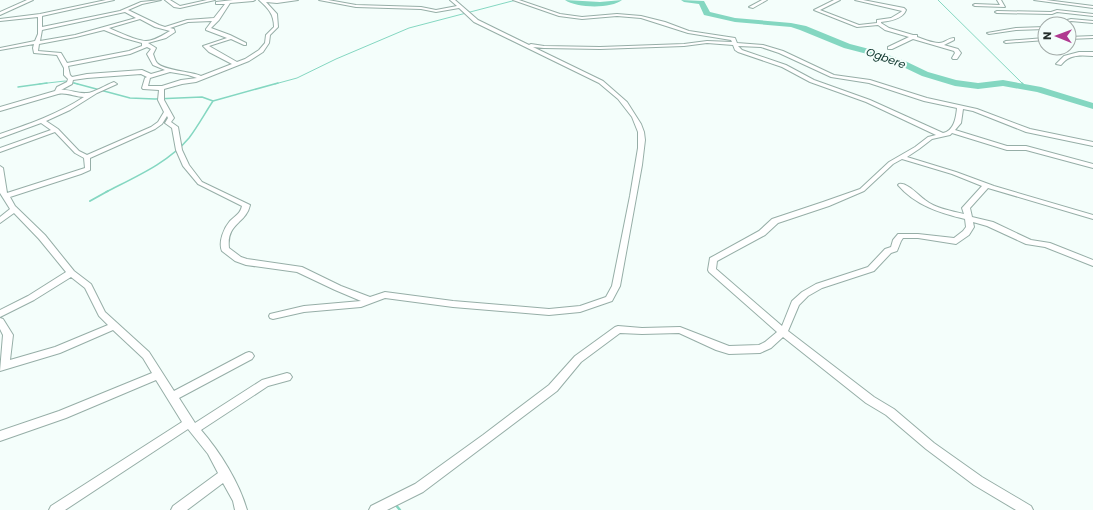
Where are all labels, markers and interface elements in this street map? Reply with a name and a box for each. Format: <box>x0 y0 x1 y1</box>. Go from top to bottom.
north arrow <box>1037 16 1077 56</box>
text: N <box>1039 32 1055 40</box>
water label: Ogbere <box>864 43 908 73</box>

